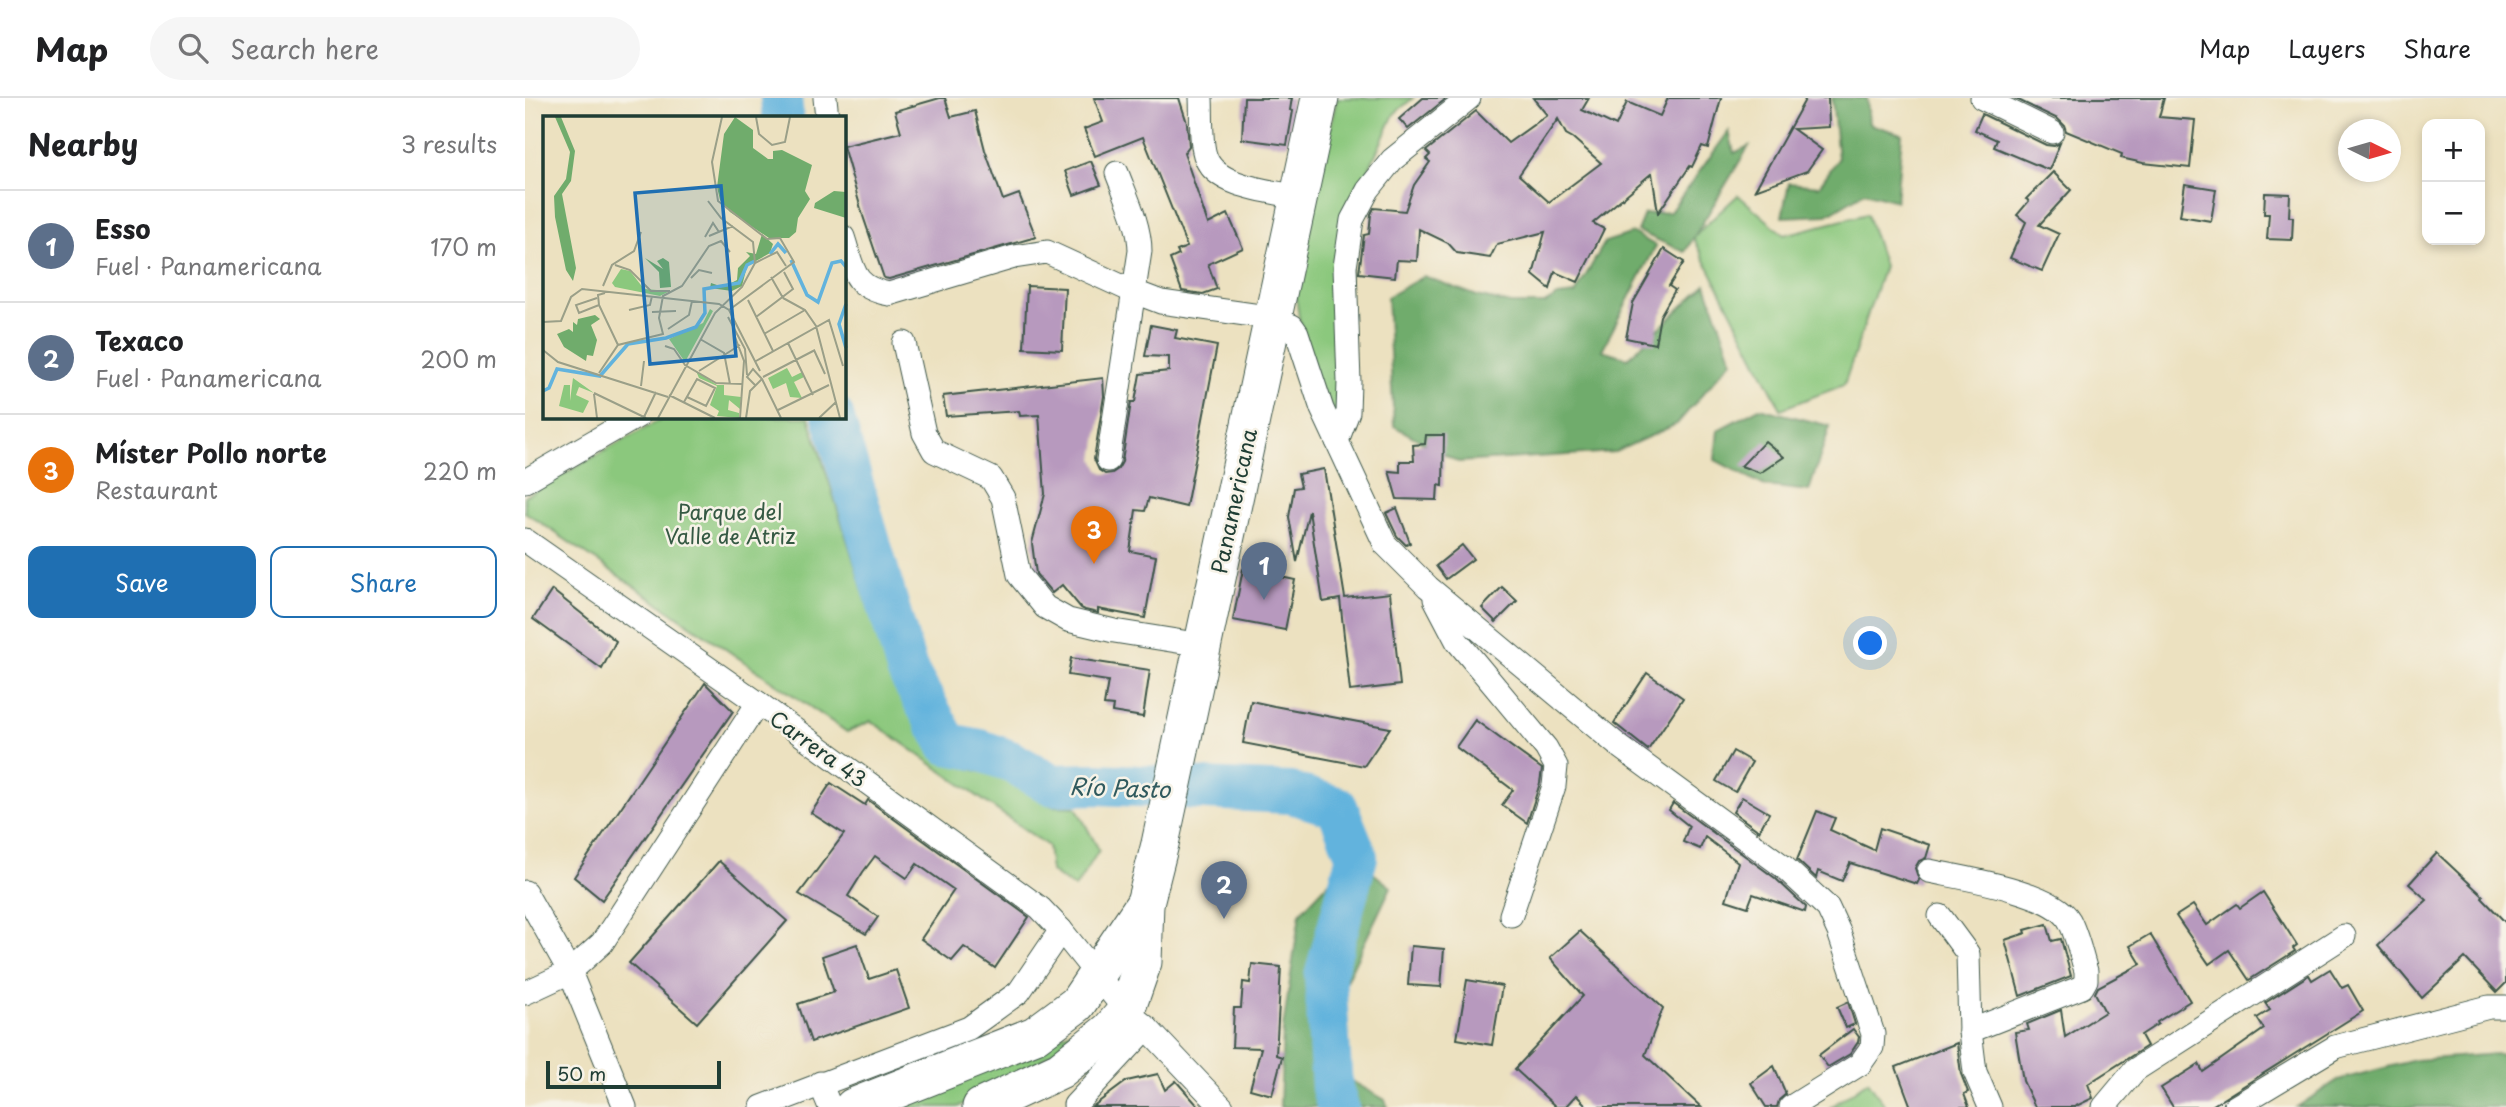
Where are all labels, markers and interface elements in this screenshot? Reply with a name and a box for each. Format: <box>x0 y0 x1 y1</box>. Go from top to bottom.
search box <box>150 17 640 80</box>
text: Map <box>35 23 108 73</box>
icon: search <box>174 29 212 67</box>
text: Search here <box>230 29 379 68</box>
text: Map <box>2199 30 2250 66</box>
text: Layers <box>2288 30 2365 66</box>
text: Share <box>2403 30 2471 66</box>
inset map <box>543 116 845 418</box>
north arrow <box>2338 119 2401 182</box>
map controls <box>2422 119 2485 245</box>
button: + <box>2422 119 2485 182</box>
text: Nearby <box>28 121 138 166</box>
text: 3 results <box>401 126 497 161</box>
button: − <box>2422 182 2485 245</box>
text: Esso <box>95 209 151 248</box>
text: 1 <box>46 229 57 264</box>
text: 170 m <box>430 229 497 264</box>
text: Fuel · Panamericana <box>95 248 322 283</box>
text: Texaco <box>95 321 183 360</box>
text: 2 <box>43 341 59 376</box>
text: 200 m <box>420 341 497 376</box>
text: Fuel · Panamericana <box>95 360 322 395</box>
street label: Panamericana <box>1202 425 1264 577</box>
text: Míster Pollo norte <box>95 433 327 472</box>
text: 3 <box>43 453 59 488</box>
text: 220 m <box>423 453 497 488</box>
text: Restaurant <box>95 472 218 507</box>
park label: Parque del Valle de Atriz <box>665 495 795 551</box>
pin: 3 <box>1071 506 1117 564</box>
pin: 1 <box>1241 542 1287 600</box>
button: Save <box>28 546 256 618</box>
button: Share <box>270 546 497 618</box>
your location <box>1853 626 1887 660</box>
street label: Carrera 43 <box>764 702 874 794</box>
water label: Río Pasto <box>1069 768 1172 806</box>
pin: 2 <box>1201 861 1247 919</box>
scale bar <box>546 1058 721 1090</box>
text: 50 m <box>557 1059 606 1087</box>

